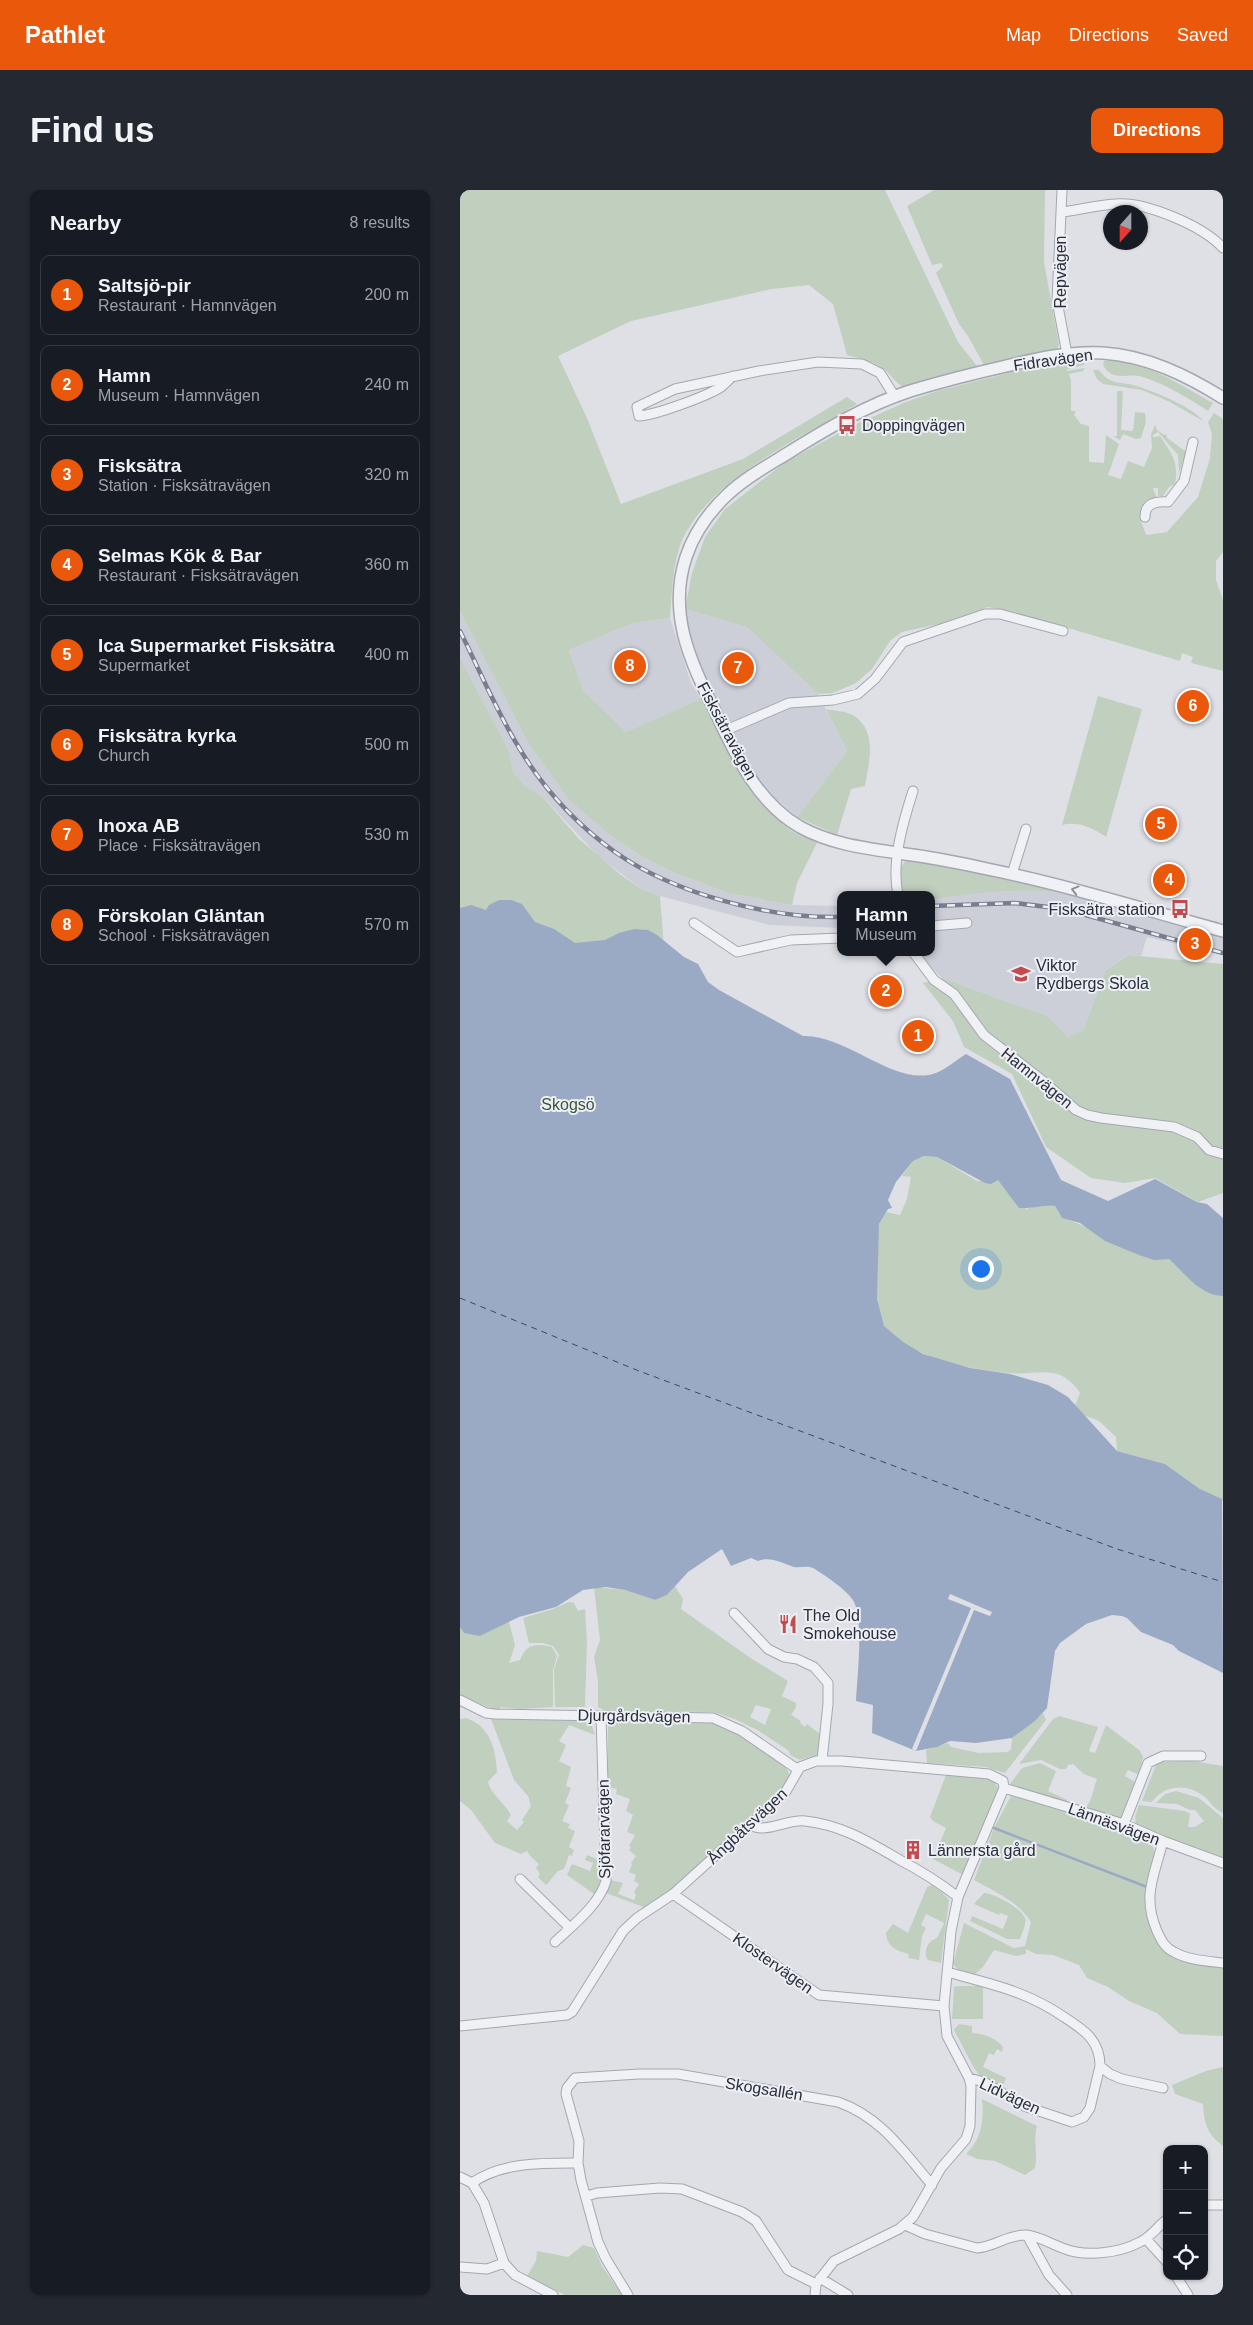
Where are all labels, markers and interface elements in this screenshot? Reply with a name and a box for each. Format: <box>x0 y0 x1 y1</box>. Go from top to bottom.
text: Pathlet <box>25 21 105 48</box>
text: Map <box>1006 25 1041 45</box>
text: Directions <box>1069 25 1149 45</box>
text: Saved <box>1177 25 1228 45</box>
button: Directions <box>1091 108 1223 153</box>
text: Find us <box>30 110 154 149</box>
north arrow <box>1103 205 1148 250</box>
text: Nearby <box>50 211 121 234</box>
text: 8 results <box>350 214 410 231</box>
street label: Repvägen <box>1052 236 1069 308</box>
text: Saltsjö-pir <box>98 275 191 296</box>
text: 1 <box>63 286 71 303</box>
text: 200 m <box>365 286 409 303</box>
text: Restaurant · Hamnvägen <box>98 297 277 314</box>
street label: Fidravägen <box>1012 346 1094 374</box>
text: Hamn <box>98 365 151 386</box>
text: 2 <box>63 376 71 393</box>
text: 240 m <box>365 376 409 393</box>
text: Museum · Hamnvägen <box>98 387 260 404</box>
bus stop icon: Doppingvägen <box>836 414 858 436</box>
place label: Doppingvägen <box>862 417 965 434</box>
text: Fisksätra <box>98 455 181 476</box>
text: 3 <box>63 466 71 483</box>
text: 320 m <box>365 466 409 483</box>
text: Station · Fisksätravägen <box>98 477 271 494</box>
text: Selmas Kök & Bar <box>98 545 262 566</box>
text: 4 <box>63 556 71 573</box>
text: 360 m <box>365 556 409 573</box>
text: Restaurant · Fisksätravägen <box>98 567 299 584</box>
text: Ica Supermarket Fisksätra <box>98 635 335 656</box>
text: 5 <box>63 646 71 663</box>
text: 400 m <box>365 646 409 663</box>
pin: 8 <box>614 647 646 685</box>
pin: 7 <box>722 649 754 687</box>
text: Supermarket <box>98 657 190 674</box>
street label: Fisksätravägen <box>694 679 760 783</box>
pin: 6 <box>1177 687 1209 725</box>
text: Fisksätra kyrka <box>98 725 236 746</box>
text: 6 <box>63 736 71 753</box>
text: 500 m <box>365 736 409 753</box>
text: Church <box>98 747 150 764</box>
pin: 5 <box>1145 805 1177 843</box>
text: Inoxa AB <box>98 815 180 836</box>
text: 7 <box>63 826 71 843</box>
text: 530 m <box>365 826 409 843</box>
text: Place · Fisksätravägen <box>98 837 261 854</box>
pin: 4 <box>1153 861 1185 899</box>
one-way arrow <box>1070 885 1079 896</box>
popup <box>837 891 935 956</box>
bus stop icon: Fisksätra station <box>1169 898 1191 920</box>
place label: Fisksätra station <box>1049 901 1165 918</box>
text: Hamn <box>855 904 908 925</box>
text: Förskolan Gläntan <box>98 905 265 926</box>
text: 8 <box>63 916 71 933</box>
text: 570 m <box>365 916 409 933</box>
pin: 3 <box>1179 925 1211 963</box>
text: Museum <box>855 926 917 943</box>
text: School · Fisksätravägen <box>98 927 270 944</box>
place label: Viktor Rydbergs Skola <box>1036 957 1149 992</box>
school or university icon: Viktor Rydbergs Skola <box>1010 963 1032 985</box>
pin: 2 <box>870 972 902 1010</box>
pin: 1 <box>902 1017 934 1055</box>
street label: Hamnvägen <box>998 1044 1076 1112</box>
park label: Skogsö <box>541 1096 595 1113</box>
your location <box>968 1256 994 1282</box>
place label: The Old Smokehouse <box>803 1607 896 1642</box>
restaurant icon: The Old Smokehouse <box>777 1613 799 1635</box>
street label: Djurgårdsvägen <box>577 1707 691 1725</box>
street label: Sjöfararvägen <box>595 1779 613 1879</box>
street label: Ångbåtsvägen <box>703 1784 790 1867</box>
street label: Lännäsvägen <box>1066 1800 1162 1848</box>
building icon: Lännersta gård <box>902 1839 924 1861</box>
place label: Lännersta gård <box>928 1842 1036 1859</box>
street label: Klostervägen <box>730 1929 816 1997</box>
street label: Skogsallén <box>724 2074 804 2104</box>
street label: Lidvägen <box>977 2075 1043 2117</box>
map controls <box>1163 2145 1208 2280</box>
button: + <box>1163 2145 1208 2190</box>
button: − <box>1163 2190 1208 2235</box>
button: locate <box>1163 2235 1208 2280</box>

